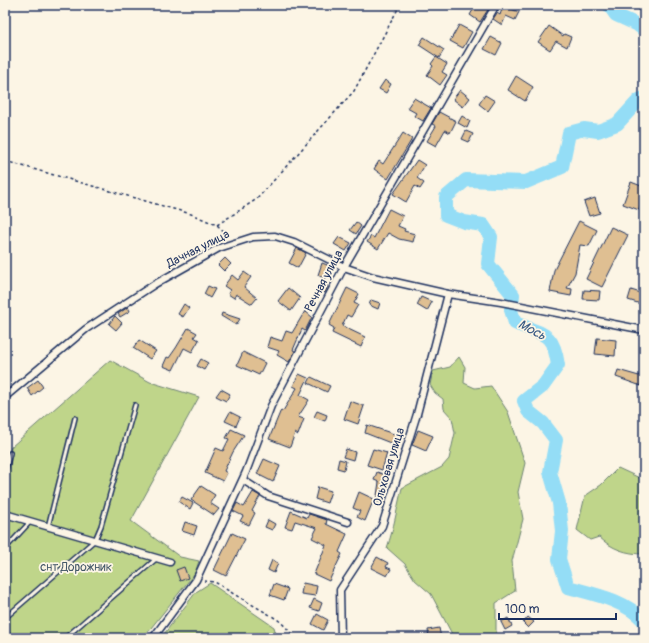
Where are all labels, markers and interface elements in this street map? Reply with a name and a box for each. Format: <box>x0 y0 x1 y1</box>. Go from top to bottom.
street label: Дачная улица <box>163 227 232 272</box>
street label: Речная улица <box>302 247 347 314</box>
water label: Мось <box>515 316 549 344</box>
street label: Ольховая улица <box>370 425 408 508</box>
park label: снт Дорожник <box>40 560 112 575</box>
scale bar <box>499 595 616 621</box>
text: 100 m <box>505 602 540 617</box>

